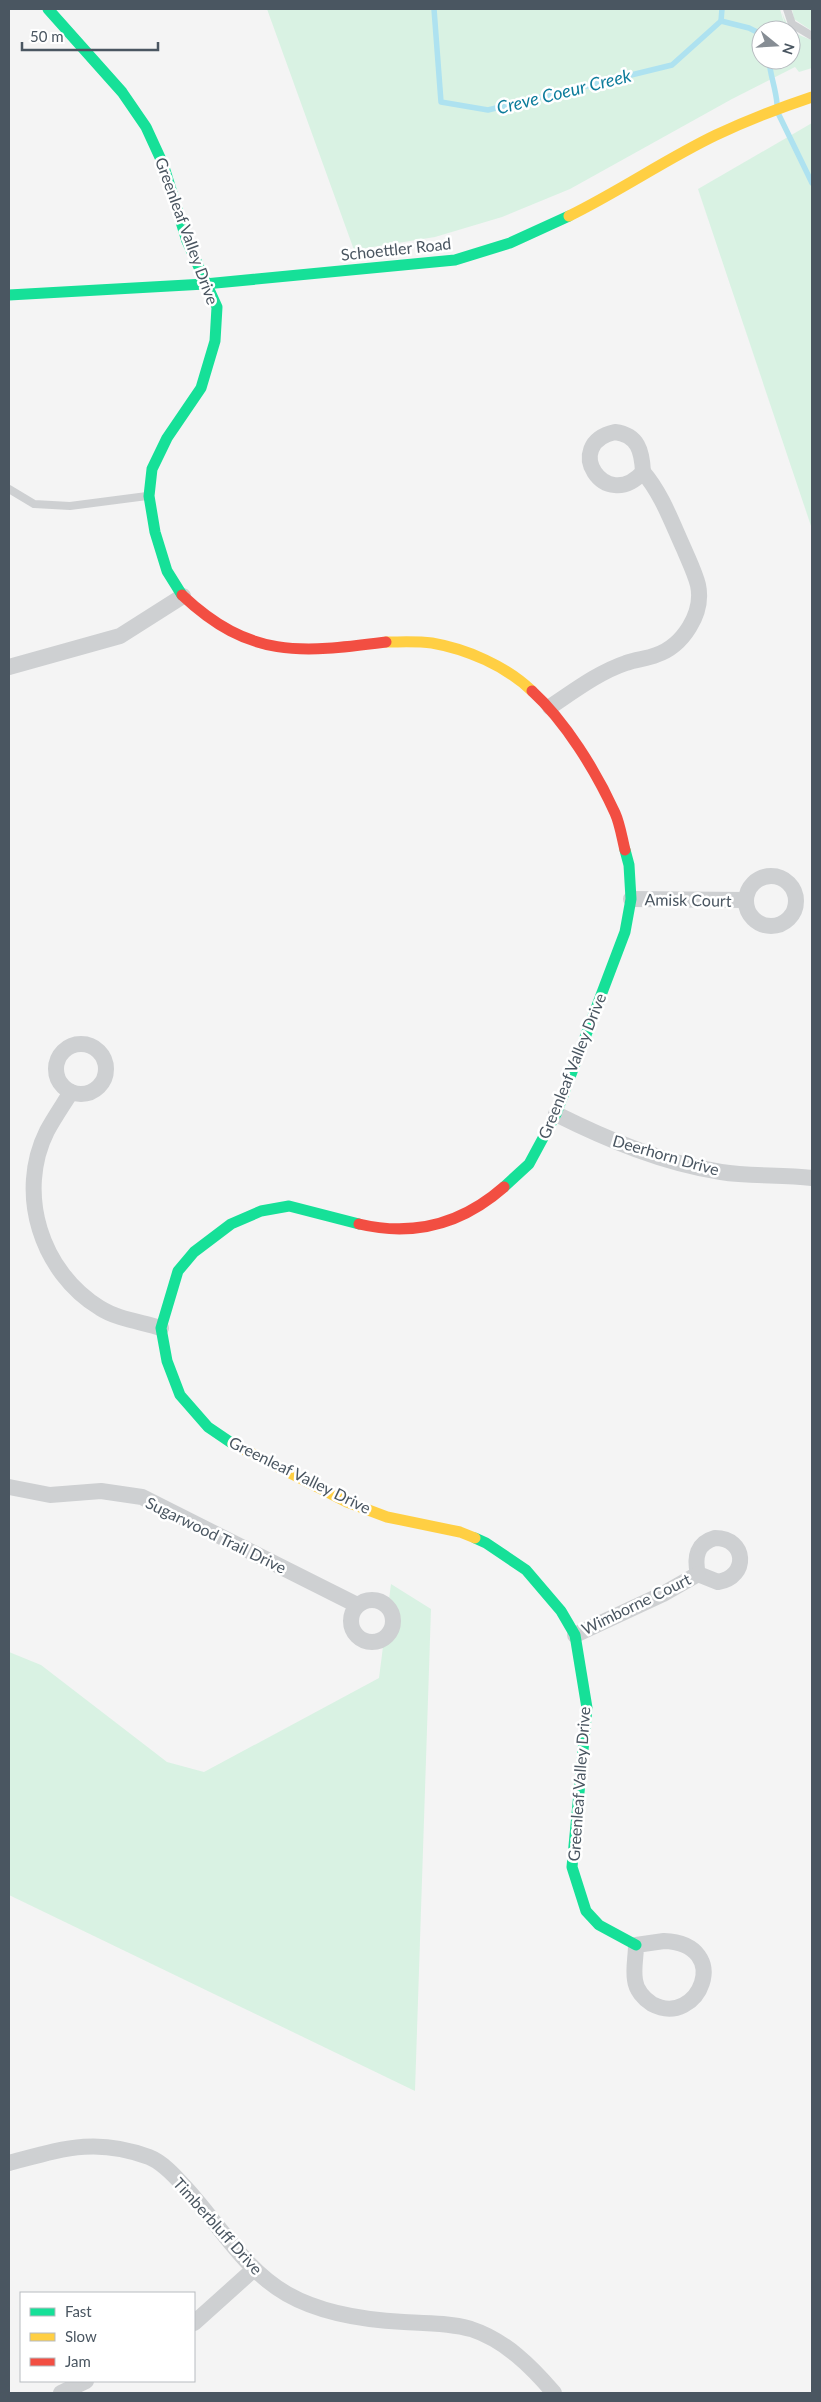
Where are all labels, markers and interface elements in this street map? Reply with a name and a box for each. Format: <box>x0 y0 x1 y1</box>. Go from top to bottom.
scale bar <box>22 20 159 52</box>
north arrow <box>751 20 801 70</box>
text: 50 m <box>30 27 64 45</box>
text: N <box>779 41 799 57</box>
water label: Creve Coeur Creek <box>494 64 634 118</box>
street label: Greenleaf Valley Drive <box>152 155 223 307</box>
street label: Schoettler Road <box>340 233 452 264</box>
street label: Amisk Court <box>644 889 732 910</box>
street label: Greenleaf Valley Drive <box>534 990 609 1141</box>
street label: Deerhorn Drive <box>611 1130 722 1179</box>
street label: Greenleaf Valley Drive <box>226 1432 374 1517</box>
street label: Sugarwood Trail Drive <box>143 1492 290 1577</box>
street label: Wimborne Court <box>578 1569 694 1638</box>
street label: Greenleaf Valley Drive <box>564 1706 593 1862</box>
street label: Timberbluff Drive <box>170 2173 267 2278</box>
legend <box>20 2292 195 2382</box>
text: Fast <box>65 2302 92 2320</box>
text: Slow <box>65 2327 97 2345</box>
text: Jam <box>65 2352 91 2370</box>

